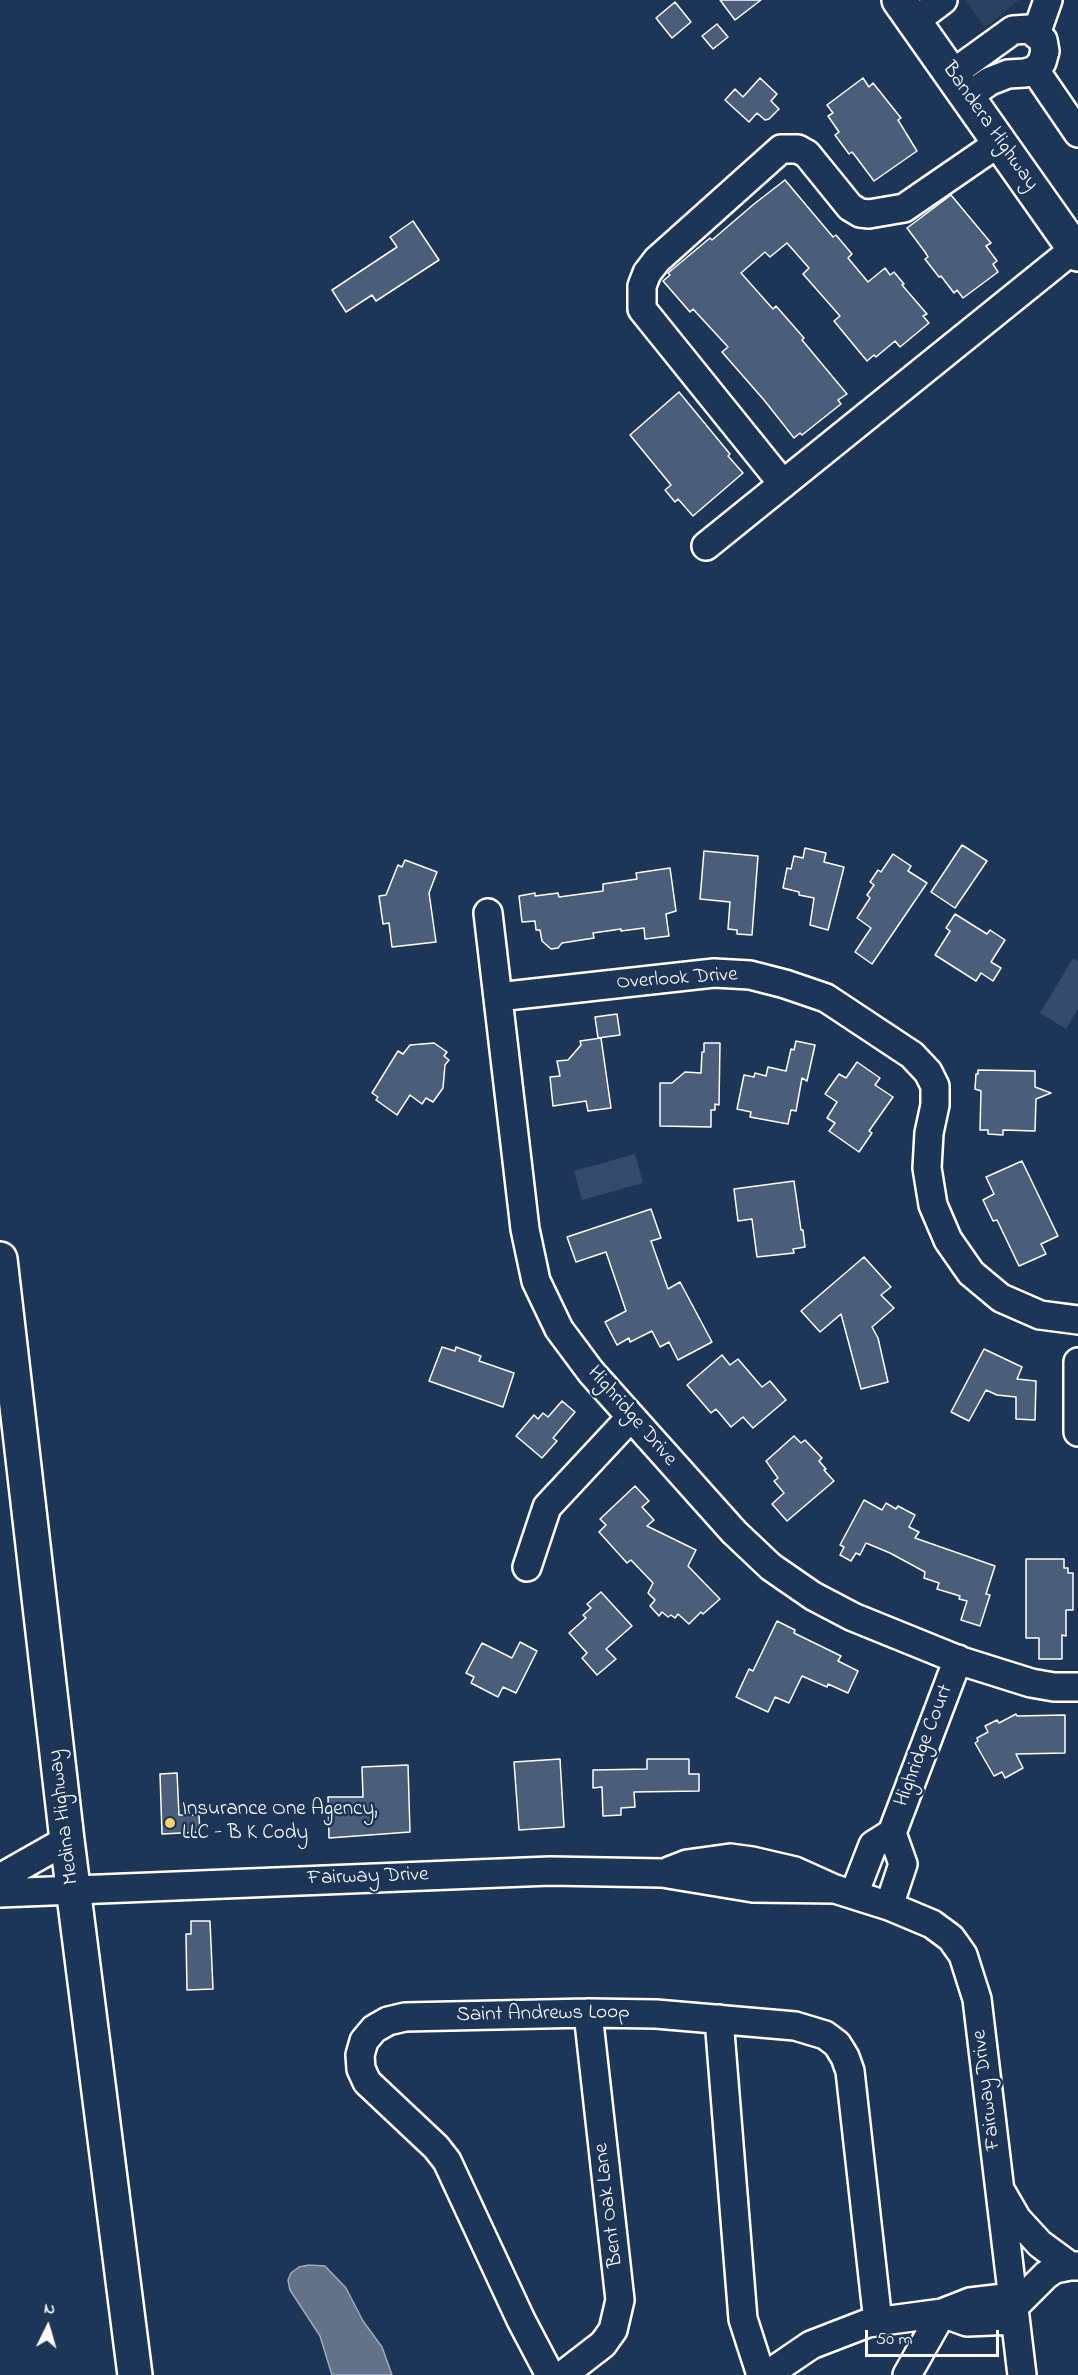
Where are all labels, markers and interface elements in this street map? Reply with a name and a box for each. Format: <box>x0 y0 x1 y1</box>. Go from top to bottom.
street label: Bandera Highway <box>935 58 1043 196</box>
street label: Overlook Drive <box>616 963 738 997</box>
street label: Highridge Drive <box>581 1362 681 1472</box>
street label: Highridge Court <box>890 1681 960 1811</box>
street label: Medina Highway <box>44 1748 86 1886</box>
place label: Insurance One Agency, LLC - B K Cody <box>182 1798 378 1848</box>
marker: Insurance One Agency, LLC - B K Cody <box>163 1816 177 1830</box>
street label: Fairway Drive <box>307 1863 429 1893</box>
street label: Saint Andrews Loop <box>456 2001 630 2029</box>
street label: Fairway Drive <box>968 2028 1008 2152</box>
street label: Bent Oak Lane <box>590 2142 630 2268</box>
north arrow <box>18 2297 78 2357</box>
text: N <box>43 2297 56 2321</box>
scale bar <box>868 2318 1002 2356</box>
text: 50 m <box>876 2327 913 2353</box>

